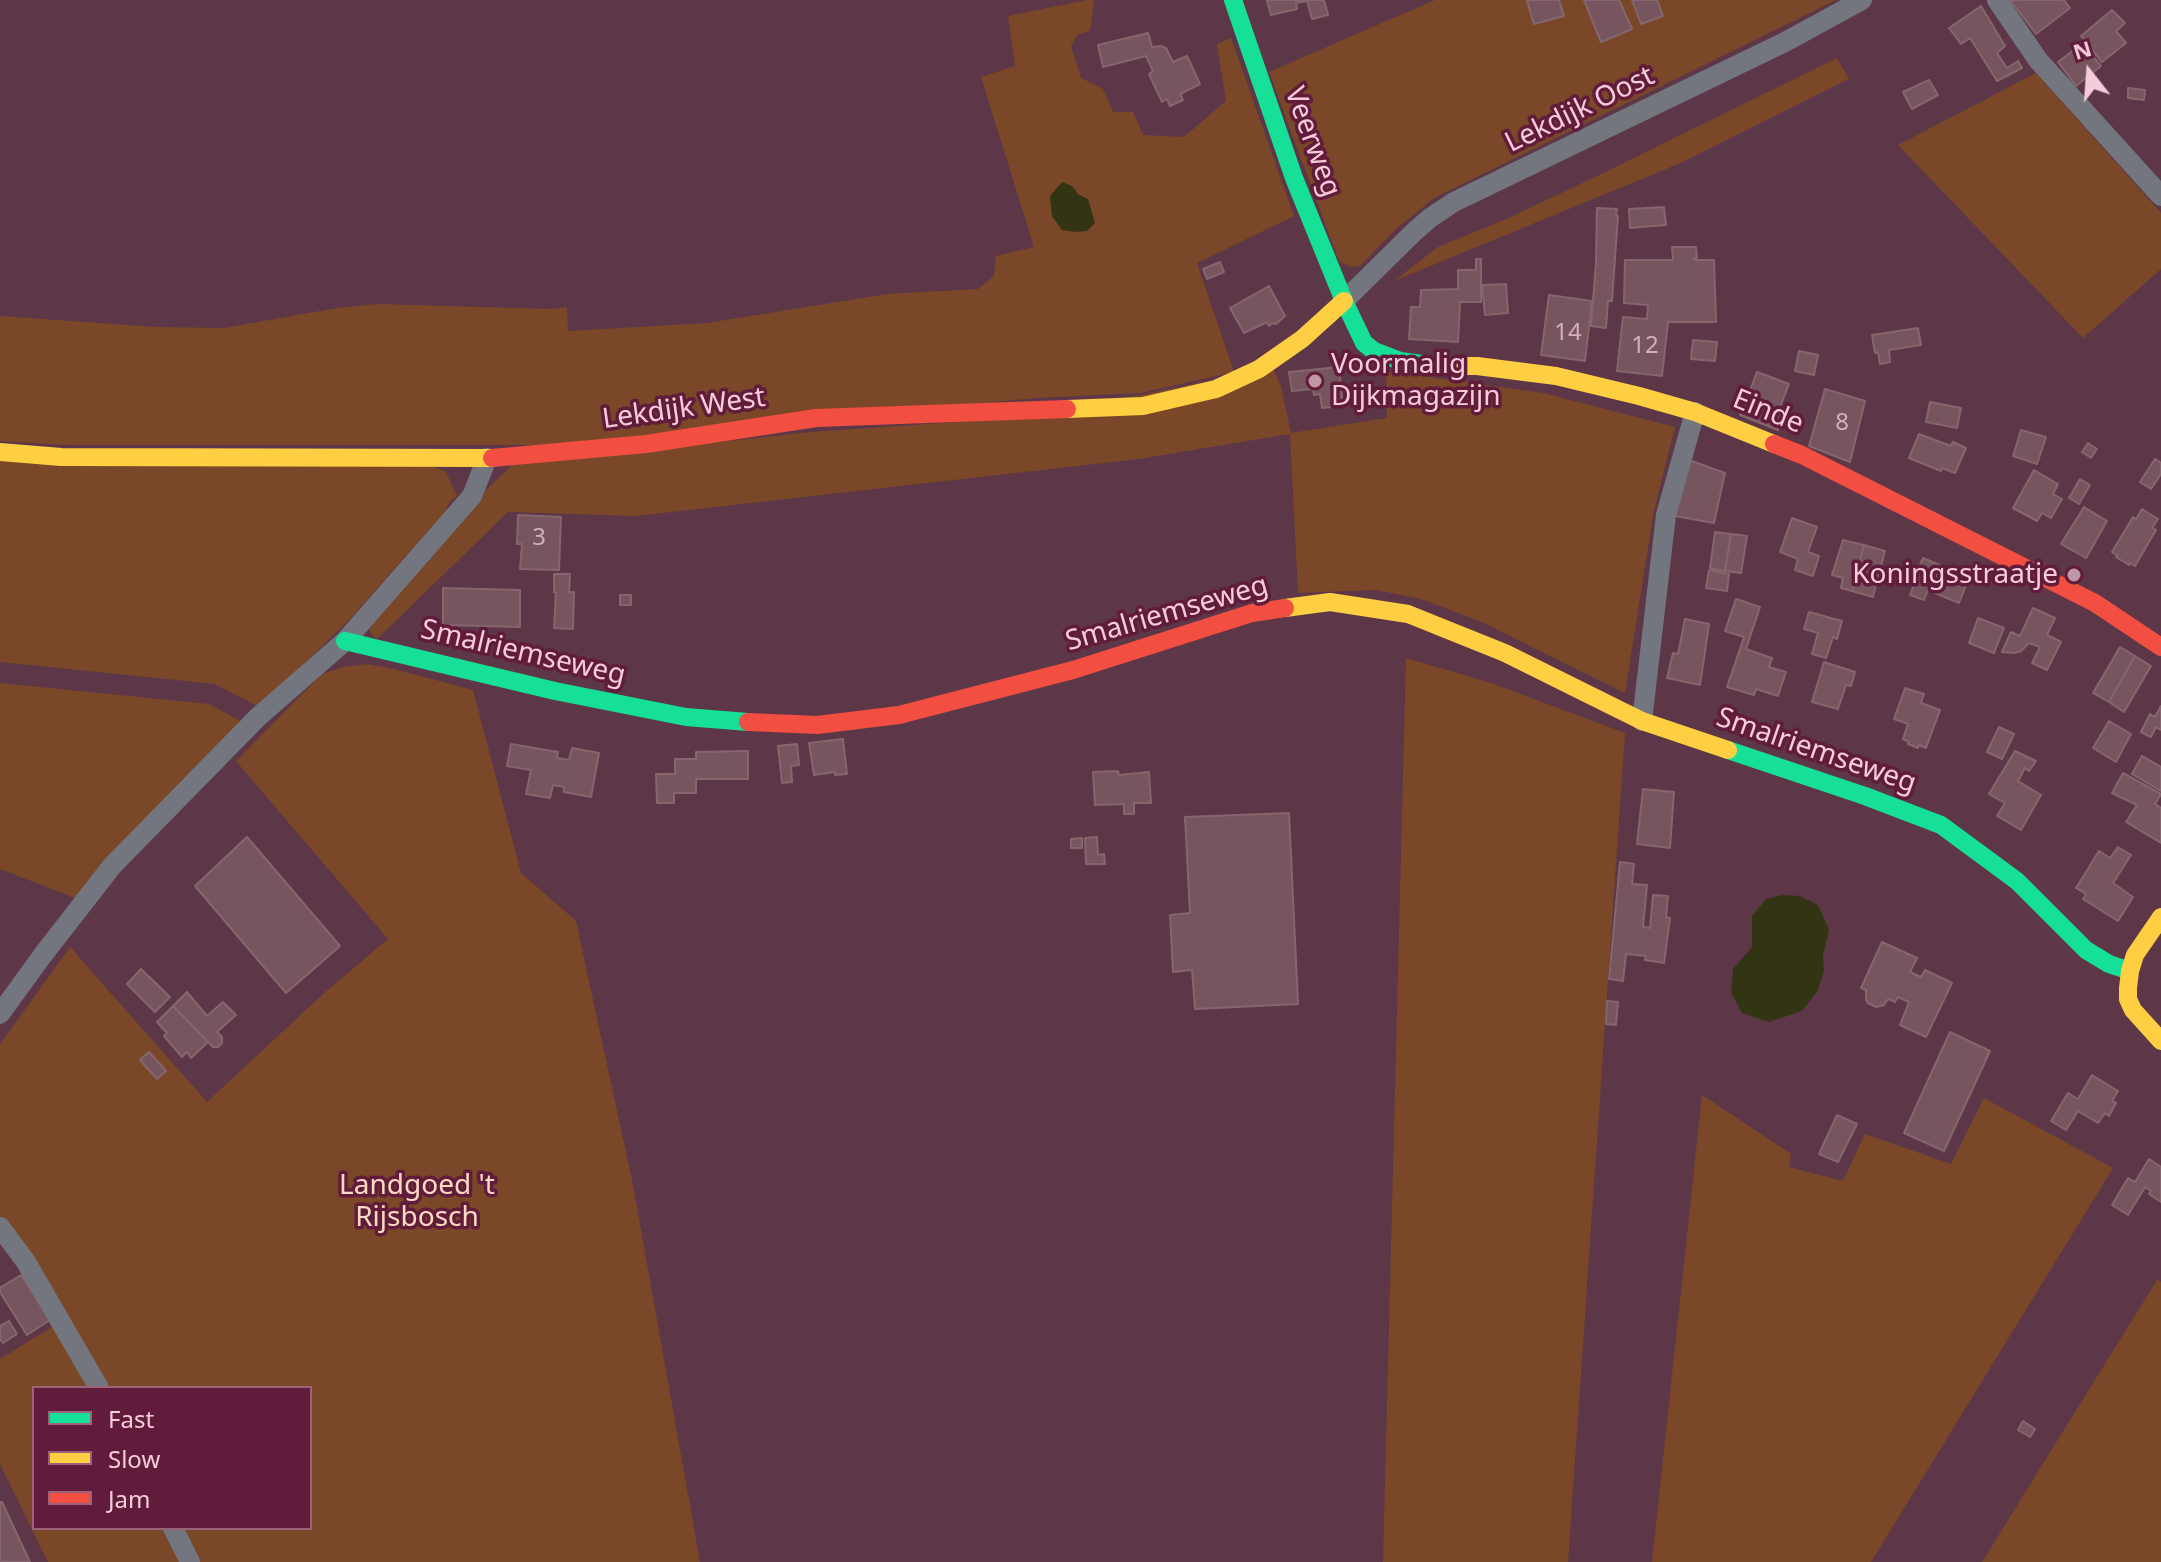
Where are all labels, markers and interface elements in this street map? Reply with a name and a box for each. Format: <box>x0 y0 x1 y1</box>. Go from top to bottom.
north arrow <box>2049 32 2129 112</box>
text: N <box>2069 32 2095 66</box>
street label: Lekdijk Oost <box>1500 59 1660 161</box>
street label: Veerweg <box>1277 82 1347 202</box>
house number: 14 <box>1554 319 1582 347</box>
house number: 12 <box>1631 332 1659 360</box>
place label: Voormalig Dijkmagazijn <box>1331 348 1501 414</box>
marker: Voormalig Dijkmagazijn <box>1306 372 1324 390</box>
street label: Lekdijk West <box>600 381 768 437</box>
street label: Einde <box>1728 383 1808 441</box>
house number: 8 <box>1835 409 1849 437</box>
house number: 3 <box>532 524 546 552</box>
place label: Koningsstraatje <box>1852 558 2058 592</box>
marker: Koningsstraatje <box>2065 566 2083 584</box>
street label: Smalriemseweg <box>1062 569 1272 659</box>
street label: Smalriemseweg <box>417 613 629 693</box>
street label: Smalriemseweg <box>1712 701 1920 801</box>
park label: Landgoed 't Rijsbosch <box>339 1169 495 1235</box>
legend <box>32 1386 312 1530</box>
text: Fast <box>108 1402 154 1435</box>
text: Slow <box>108 1442 160 1475</box>
text: Jam <box>108 1482 150 1515</box>

